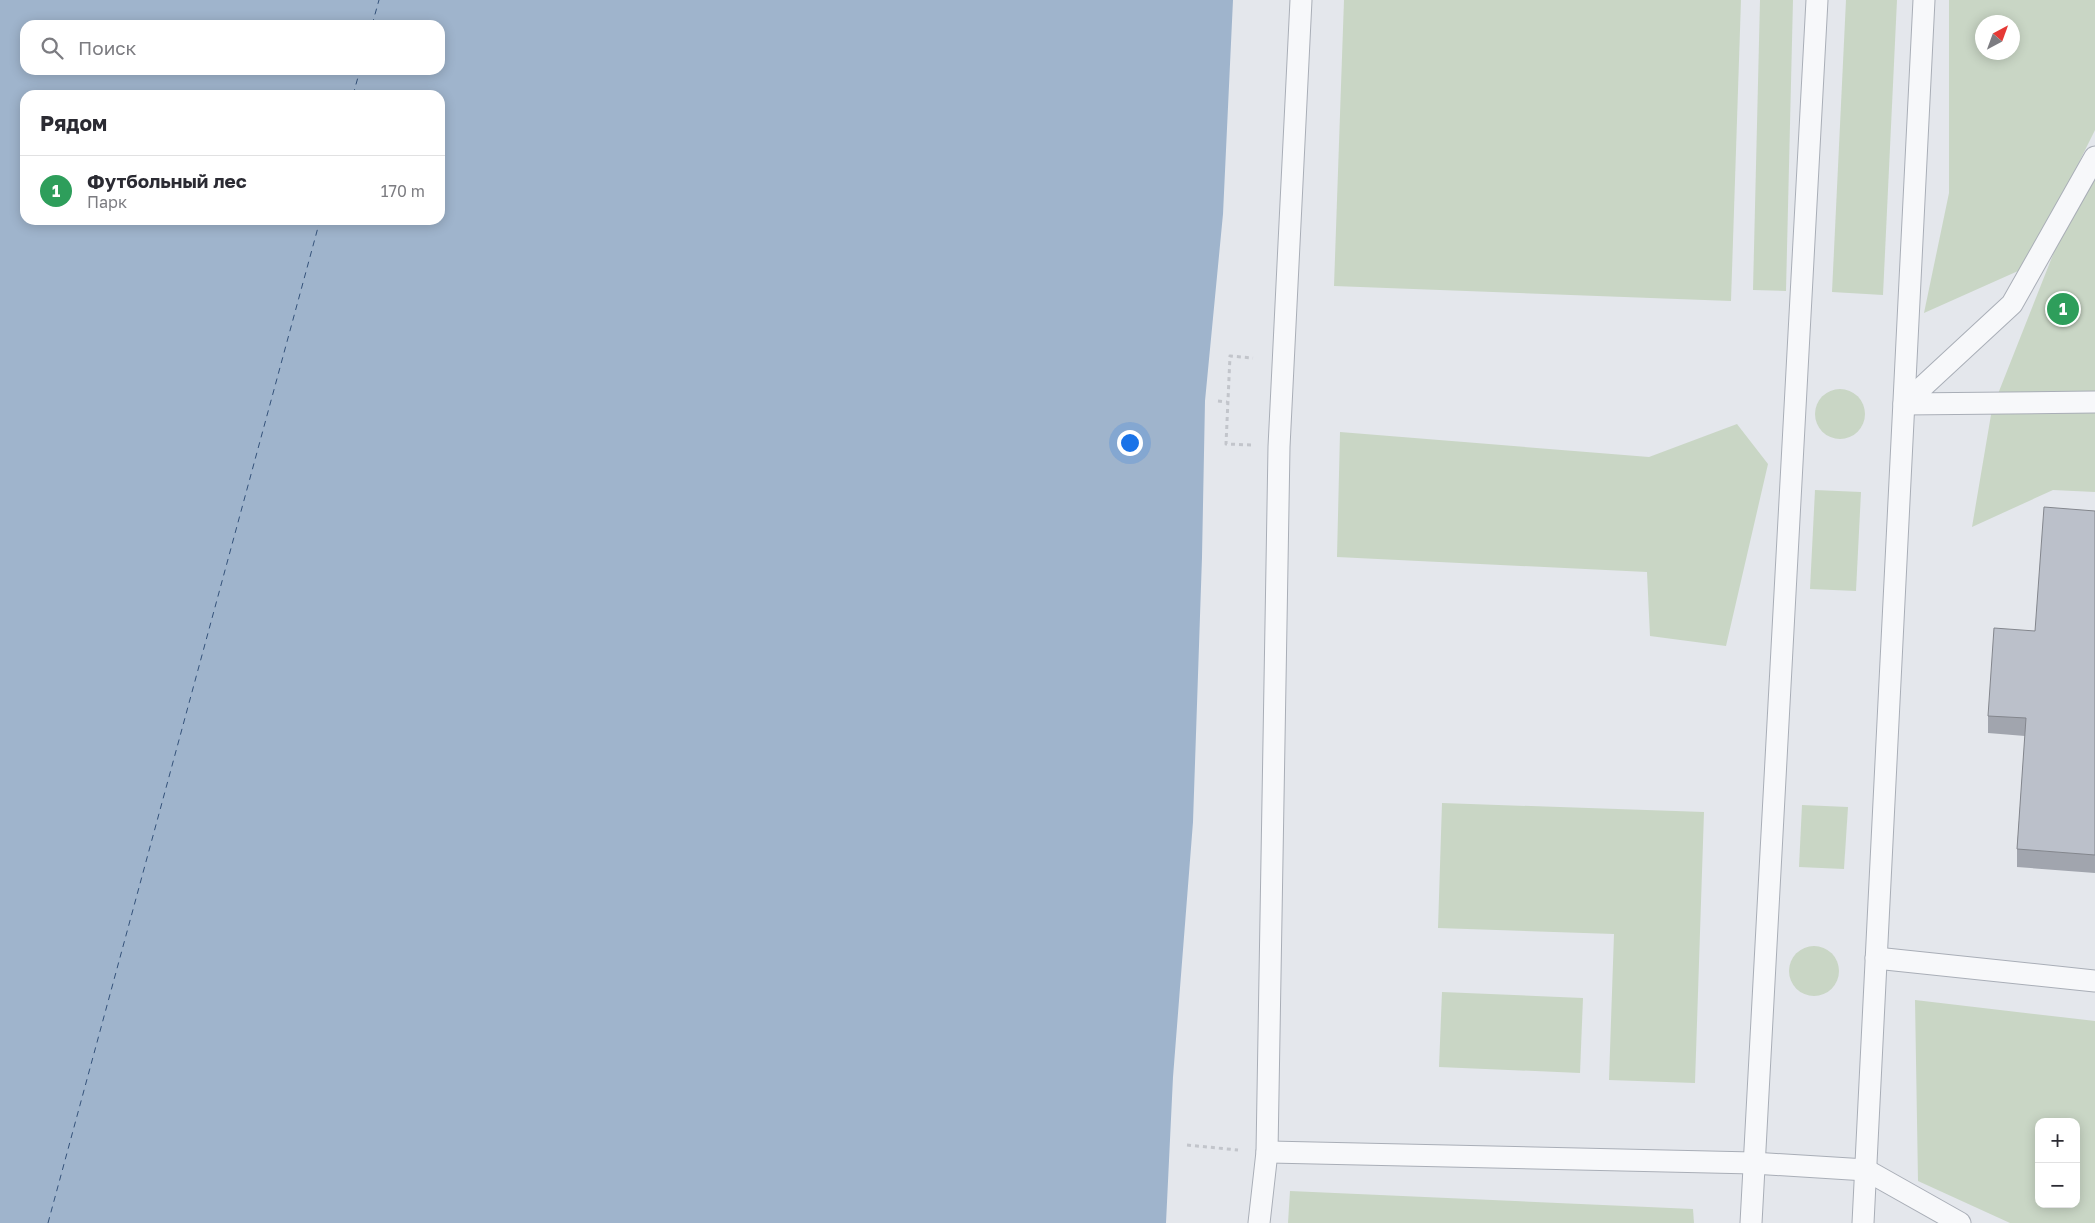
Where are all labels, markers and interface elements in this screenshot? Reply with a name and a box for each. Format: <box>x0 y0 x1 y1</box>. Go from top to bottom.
north arrow <box>1975 15 2020 60</box>
search box <box>20 20 445 75</box>
icon: search <box>38 34 66 62</box>
text: Поиск <box>78 36 137 59</box>
text: Рядом <box>40 110 107 136</box>
text: Футбольный лес <box>87 169 247 192</box>
text: 1 <box>52 181 60 201</box>
text: 170 m <box>381 181 425 201</box>
text: Парк <box>87 192 127 212</box>
pin: 1 <box>2047 290 2079 328</box>
your location <box>1117 430 1143 456</box>
map controls <box>2035 1118 2080 1208</box>
button: + <box>2035 1118 2080 1163</box>
button: − <box>2035 1163 2080 1208</box>

